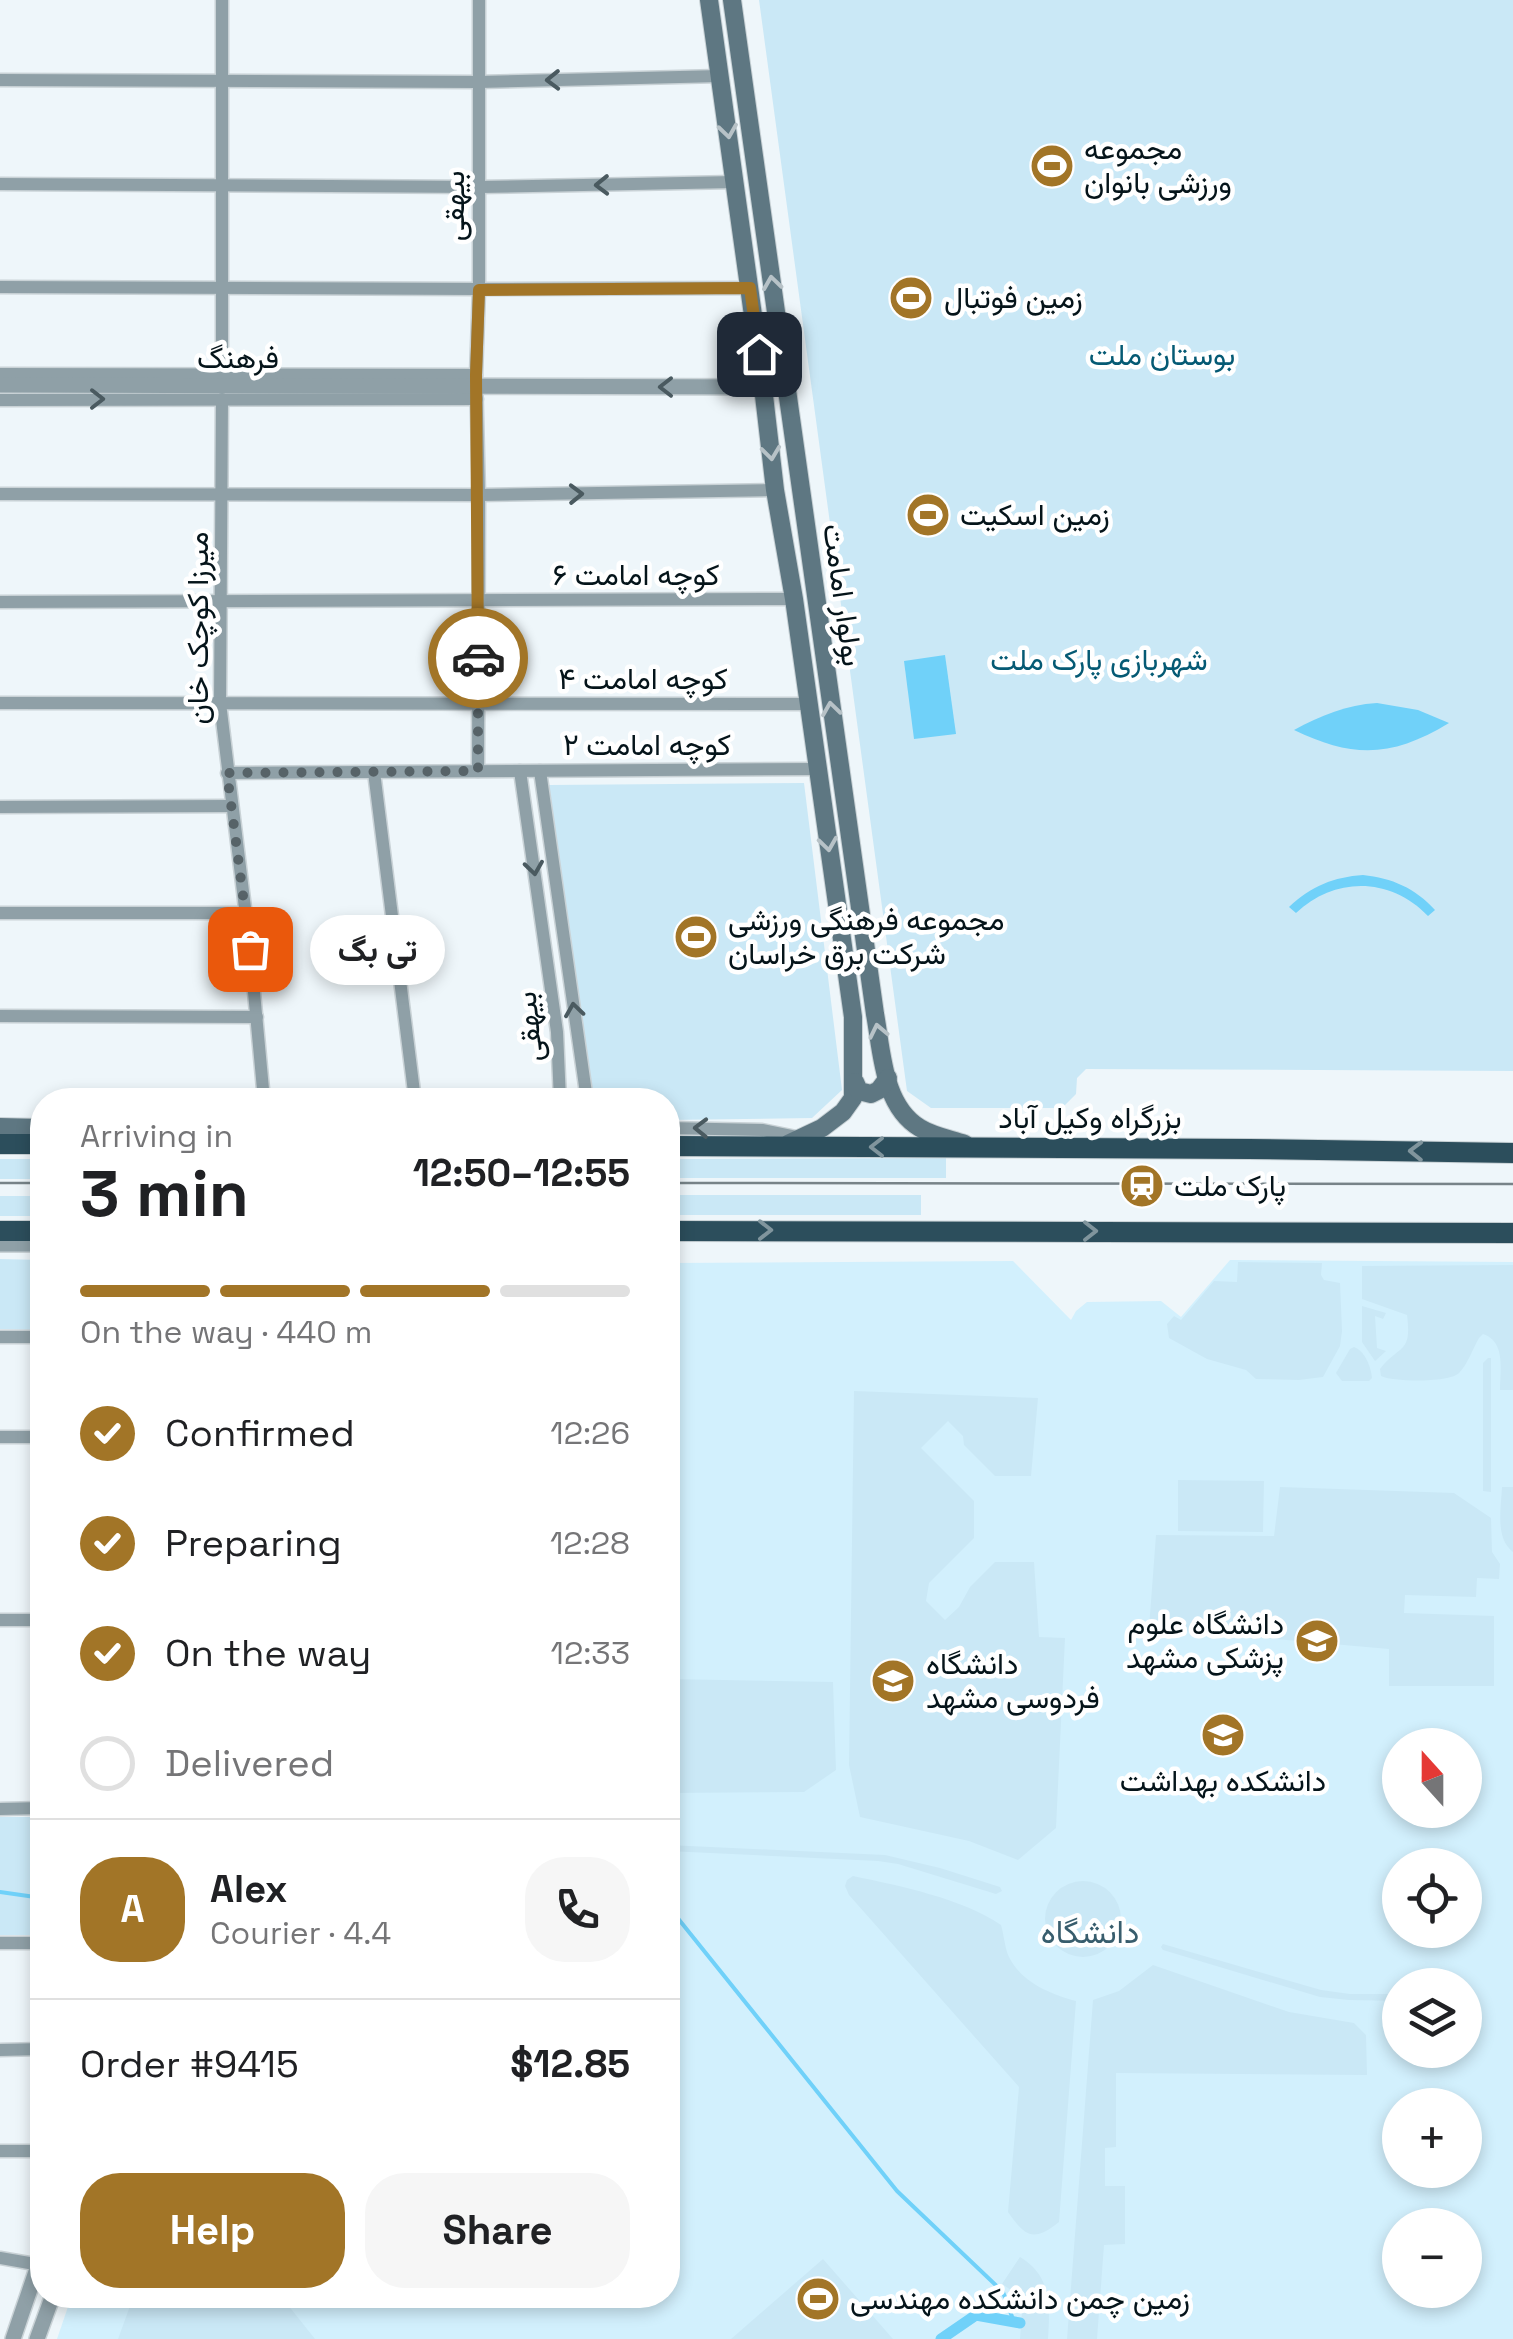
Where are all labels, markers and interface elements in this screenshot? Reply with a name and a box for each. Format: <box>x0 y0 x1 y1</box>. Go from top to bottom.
one-way arrow <box>544 69 560 91</box>
one-way arrow <box>716 123 737 140</box>
place label: مجموعه ورزشی بانوان <box>1084 129 1232 202</box>
sports icon: مجموعه ورزشی بانوان <box>1029 143 1075 189</box>
street label: بیهقی <box>434 171 473 241</box>
one-way arrow <box>593 174 609 195</box>
one-way arrow <box>762 275 783 291</box>
sports icon: زمین فوتبال <box>888 275 934 321</box>
place label: زمین فوتبال <box>944 278 1083 317</box>
pin <box>717 312 802 397</box>
icon: home <box>732 327 787 382</box>
park label: بوستان ملت <box>1089 335 1235 374</box>
street label: فرهنگ <box>197 338 279 377</box>
one-way arrow <box>657 376 672 398</box>
one-way arrow <box>90 389 106 410</box>
one-way arrow <box>760 446 781 462</box>
one-way arrow <box>569 483 585 504</box>
sports icon: زمین اسکیت <box>905 492 951 538</box>
place label: زمین اسکیت <box>960 495 1110 534</box>
street label: بولوار امامت <box>814 521 873 669</box>
street label: میرزا کوچک خان <box>178 532 218 724</box>
street label: کوچه امامت ۶ <box>552 555 720 595</box>
courier <box>428 608 528 708</box>
icon: car <box>451 631 506 686</box>
park label: شهربازی پارک ملت <box>990 640 1208 680</box>
street label: کوچه امامت ۴ <box>558 659 728 699</box>
one-way arrow <box>821 701 842 717</box>
street label: کوچه امامت ۲ <box>563 725 731 765</box>
one-way arrow <box>816 836 837 852</box>
one-way arrow <box>522 859 543 876</box>
place label: مجموعه فرهنگی ورزشی شرکت برق خراسان <box>728 900 1005 973</box>
pin <box>208 907 293 992</box>
callout: تی بگ <box>310 914 445 984</box>
sports icon: مجموعه فرهنگی ورزشی شرکت برق خراسان <box>673 914 719 960</box>
icon: bag <box>223 922 278 977</box>
text: تی بگ <box>338 930 417 970</box>
street label: بیهقی <box>505 990 552 1064</box>
one-way arrow <box>564 1001 585 1018</box>
one-way arrow <box>869 1023 890 1040</box>
street label: بزرگراه وکیل آباد <box>998 1098 1182 1137</box>
text: Arriving in <box>80 1116 233 1156</box>
one-way arrow <box>692 1117 708 1139</box>
one-way arrow <box>869 1136 884 1158</box>
one-way arrow <box>1407 1140 1422 1162</box>
text: 12:50–12:55 <box>413 1149 630 1197</box>
text: 3 min <box>80 1152 249 1235</box>
station icon: پارک ملت <box>1119 1163 1165 1209</box>
place label: پارک ملت <box>1174 1166 1286 1206</box>
one-way arrow <box>757 1220 773 1241</box>
one-way arrow <box>1082 1220 1098 1242</box>
text: On the way · 440 m <box>80 1312 372 1352</box>
icon: check <box>80 1406 135 1461</box>
text: Confirmed <box>165 1409 355 1457</box>
text: 12:26 <box>550 1413 630 1453</box>
icon: check <box>80 1516 135 1571</box>
text: Preparing <box>165 1519 342 1567</box>
text: 12:28 <box>550 1523 630 1563</box>
place label: دانشگاه علوم پزشکی مشهد <box>1126 1604 1284 1678</box>
school or university icon: دانشگاه علوم پزشکی مشهد <box>1294 1618 1340 1664</box>
icon: check <box>80 1626 135 1681</box>
text: On the way <box>165 1629 371 1677</box>
text: 12:33 <box>551 1633 630 1673</box>
place label: دانشگاه فردوسی مشهد <box>926 1644 1100 1717</box>
school or university icon: دانشگاه فردوسی مشهد <box>870 1658 916 1704</box>
school or university icon: دانشکده بهداشت <box>1200 1712 1246 1758</box>
north arrow <box>1382 1728 1482 1828</box>
map controls <box>1382 1728 1482 2308</box>
text: Delivered <box>165 1739 334 1787</box>
place label: دانشکده بهداشت <box>1120 1761 1326 1800</box>
button: locate <box>1382 1848 1482 1948</box>
button: phone <box>525 1857 630 1962</box>
text: Alex <box>210 1865 287 1913</box>
text: A <box>120 1885 145 1933</box>
district label: دانشگاه <box>1041 1912 1139 1952</box>
text: Courier · 4.4 <box>210 1913 391 1953</box>
button: layers <box>1382 1968 1482 2068</box>
text: Order #9415 <box>80 2040 299 2088</box>
text: $12.85 <box>510 2040 630 2088</box>
button: + <box>1382 2088 1482 2188</box>
button: Help <box>80 2173 345 2288</box>
button: Share <box>365 2173 630 2288</box>
button: − <box>1382 2208 1482 2308</box>
sports icon: زمین چمن دانشکده مهندسی <box>795 2276 841 2322</box>
place label: زمین چمن دانشکده مهندسی <box>850 2279 1190 2319</box>

